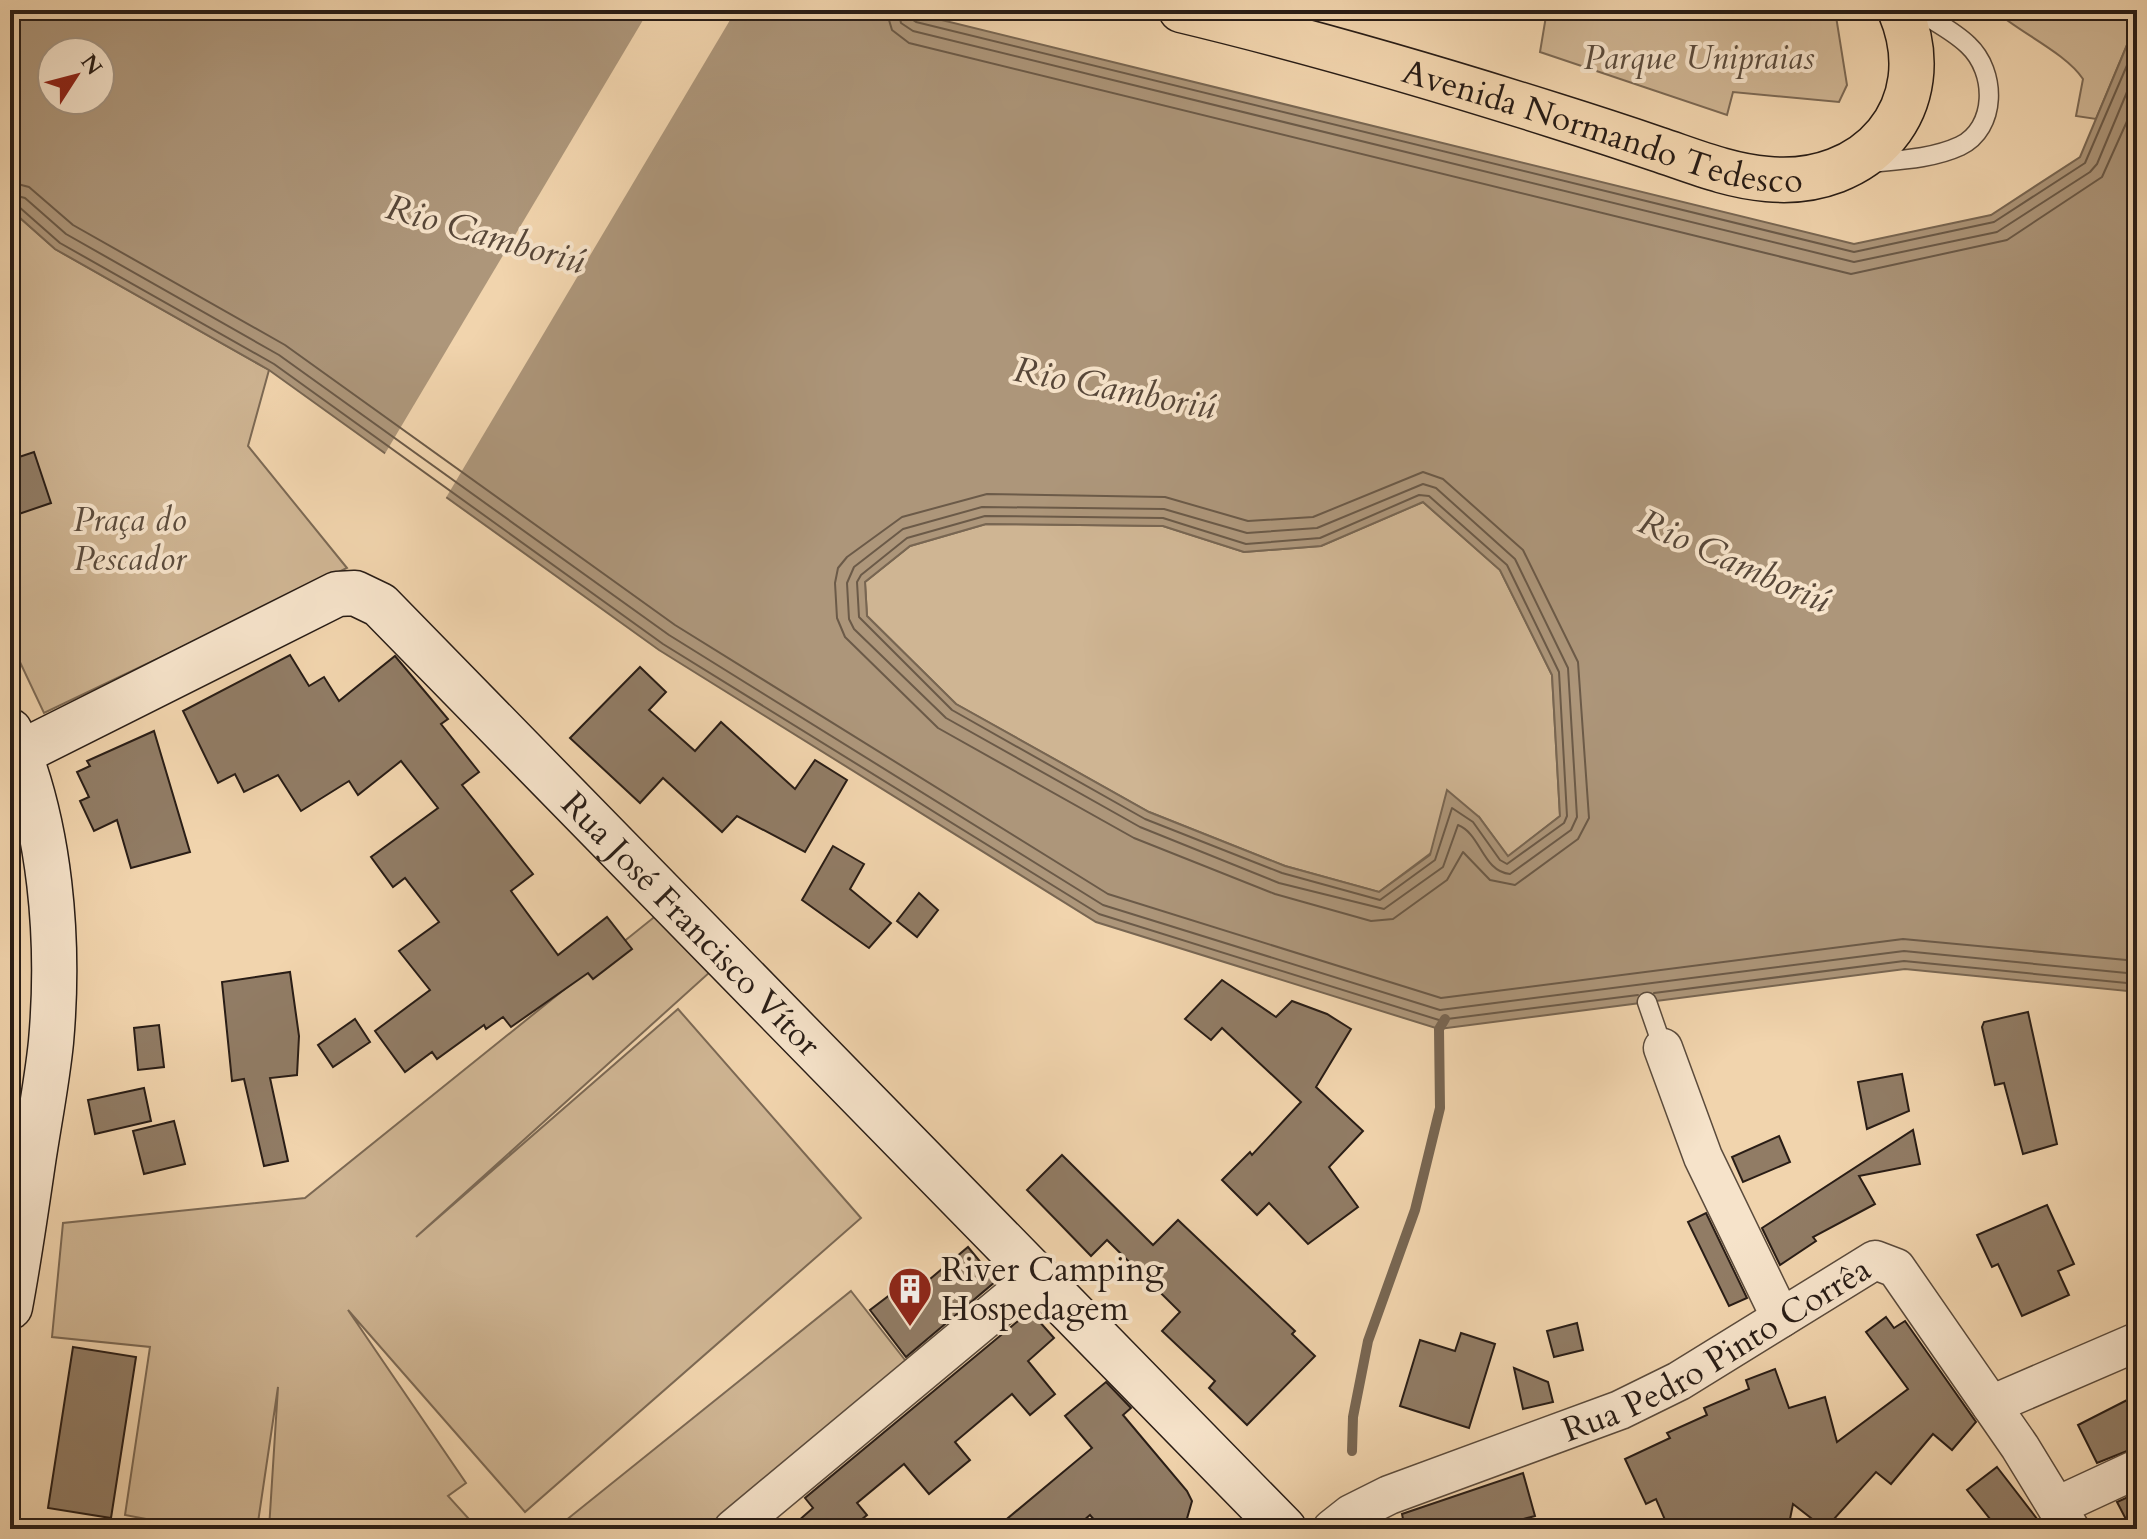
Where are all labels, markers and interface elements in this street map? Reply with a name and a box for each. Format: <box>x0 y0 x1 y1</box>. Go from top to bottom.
park label: Parque Unipraias <box>1583 35 1815 81</box>
north arrow <box>36 36 116 116</box>
text: N <box>74 48 109 81</box>
street label: Avenida Normando Tedesco <box>1397 48 1804 204</box>
water label: Rio Camboriú <box>380 183 591 286</box>
water label: Rio Camboriú <box>1009 345 1220 432</box>
park label: Praça do Pescador <box>73 497 187 582</box>
water label: Rio Camboriú <box>1631 497 1838 625</box>
street label: Rua José Francisco Vítor <box>551 782 831 1067</box>
street label: Rua Pedro Pinto Corrêa <box>1556 1246 1880 1453</box>
place label: River Camping Hospedagem <box>941 1247 1164 1332</box>
building icon: River Camping Hospedagem <box>886 1265 934 1328</box>

